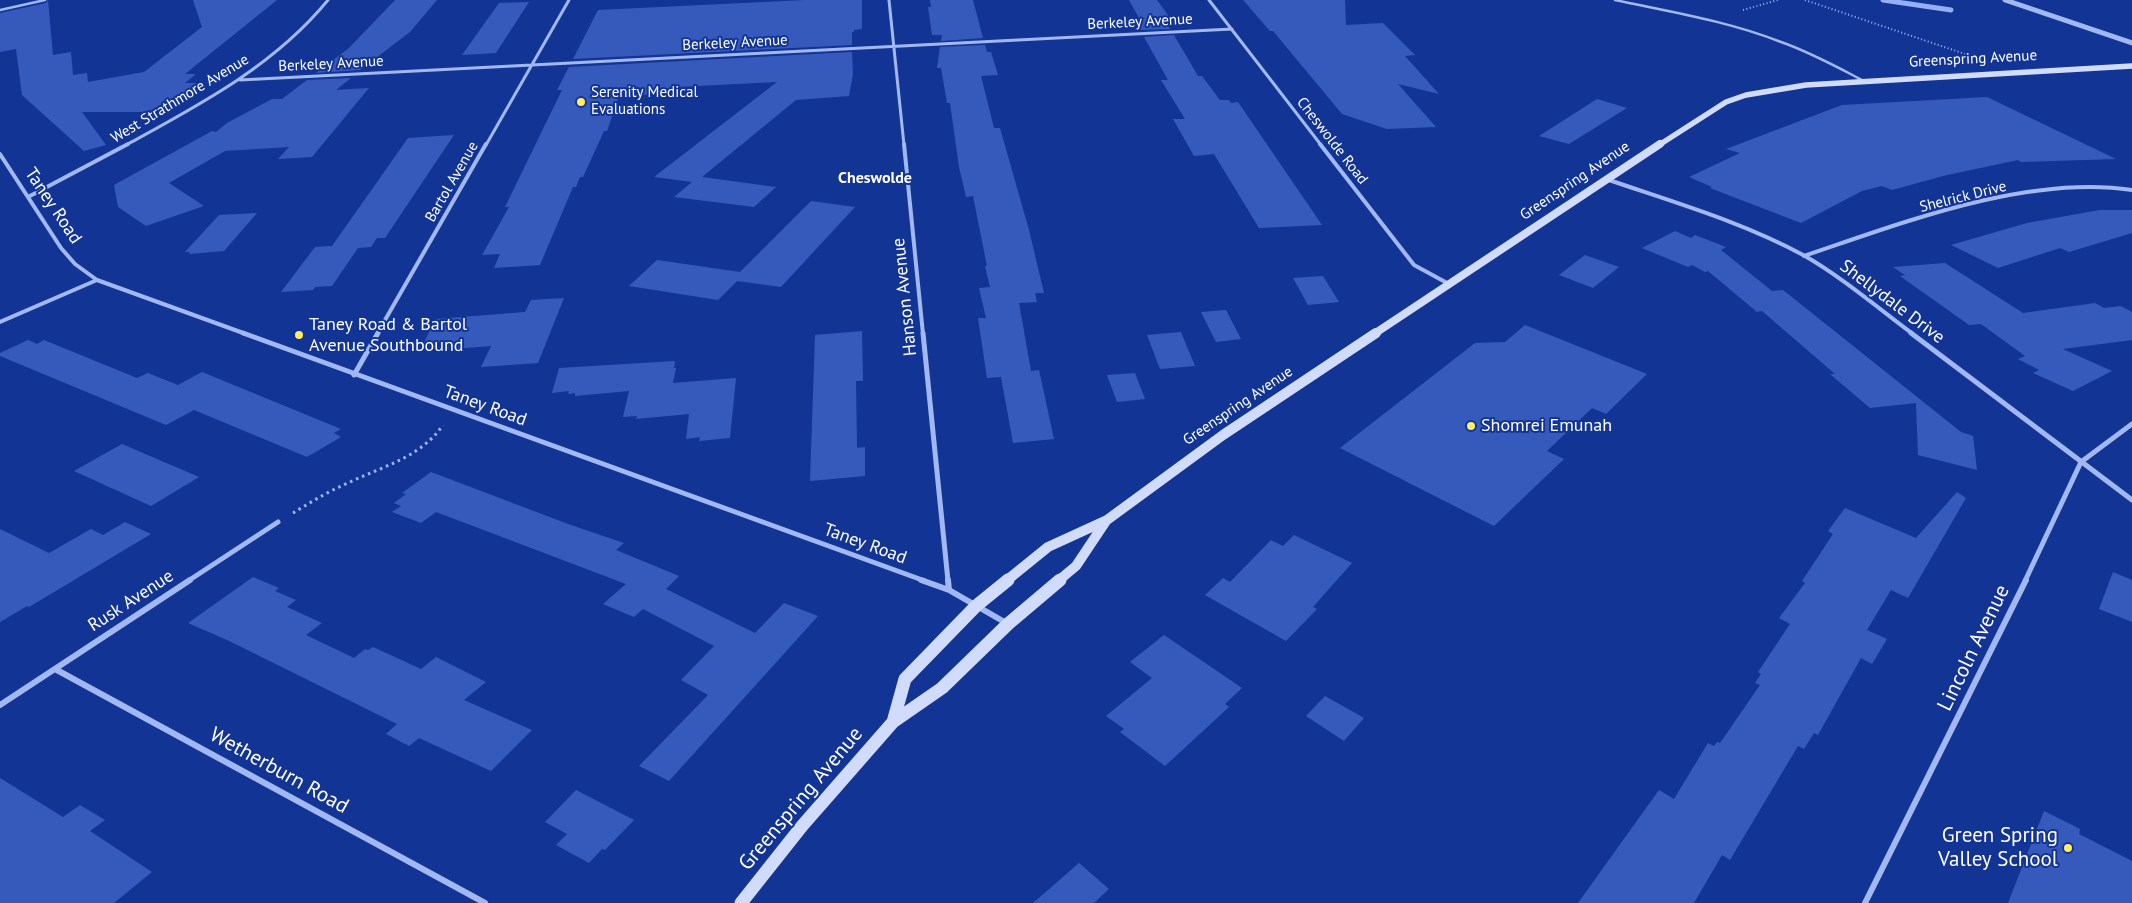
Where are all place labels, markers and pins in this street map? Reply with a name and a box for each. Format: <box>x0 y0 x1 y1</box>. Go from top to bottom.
place label: Serenity Medical Evaluations <box>591 84 698 119</box>
marker: Serenity Medical Evaluations <box>575 96 587 108</box>
place label: Taney Road & Bartol Avenue Southbound <box>309 314 467 356</box>
marker: Taney Road & Bartol Avenue Southbound <box>293 329 305 341</box>
place label: Shomrei Emunah <box>1481 415 1612 437</box>
marker: Shomrei Emunah <box>1465 420 1477 432</box>
place label: Green Spring Valley School <box>1938 823 2058 873</box>
marker: Green Spring Valley School <box>2062 842 2074 854</box>

